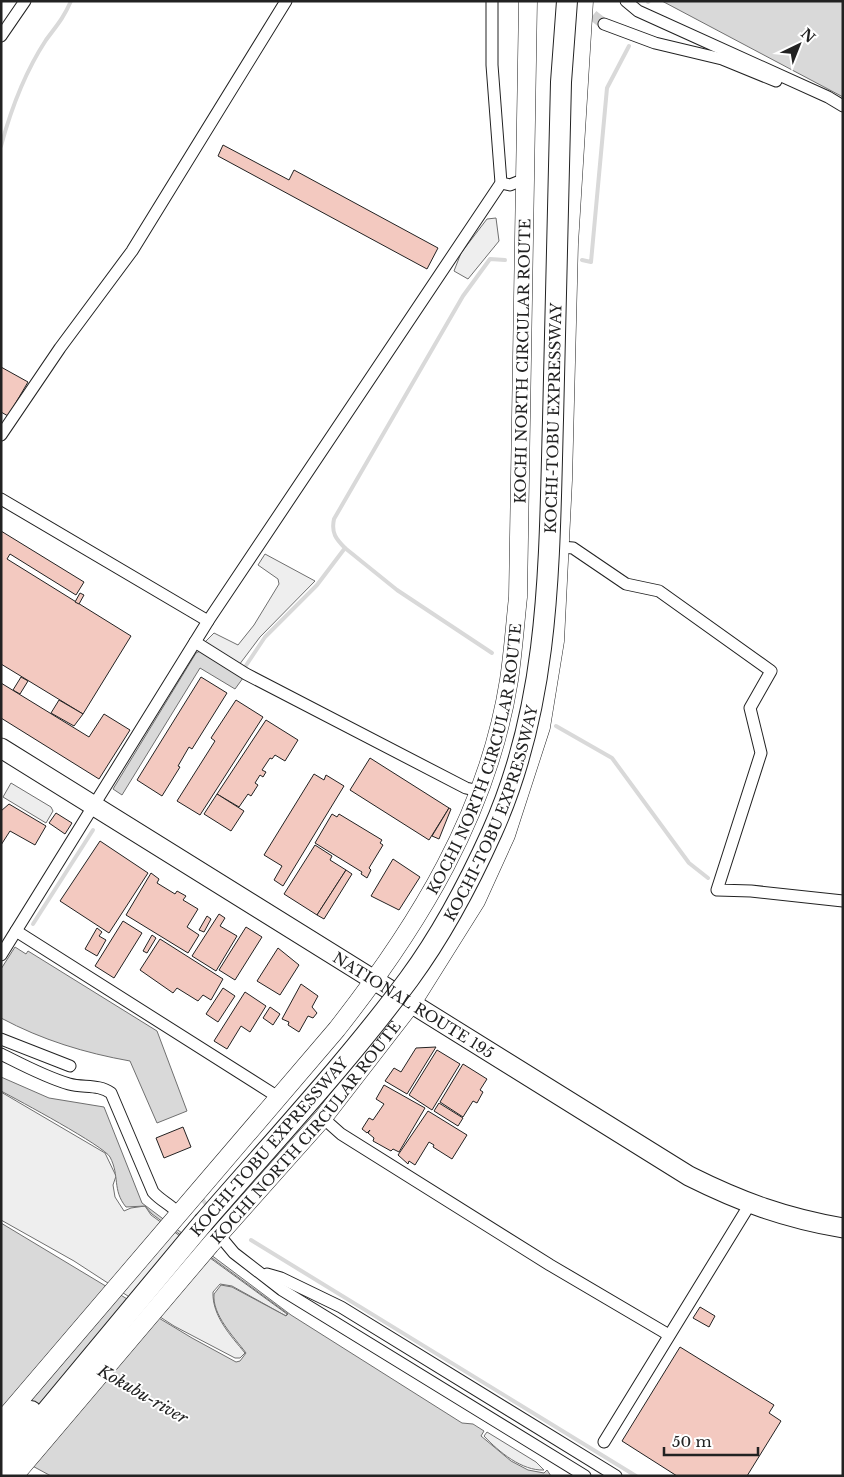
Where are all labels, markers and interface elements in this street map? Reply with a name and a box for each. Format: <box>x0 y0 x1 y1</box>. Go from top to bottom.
north arrow <box>774 20 824 70</box>
text: N <box>797 24 819 47</box>
street label: KOCHI NORTH CIRCULAR ROUTE <box>510 218 534 504</box>
street label: KOCHI-TOBU EXPRESSWAY <box>540 301 565 534</box>
street label: KOCHI NORTH CIRCULAR ROUTE <box>422 622 525 898</box>
street label: KOCHI-TOBU EXPRESSWAY <box>439 702 541 924</box>
street label: NATIONAL ROUTE 195 <box>330 947 498 1062</box>
street label: KOCHI NORTH CIRCULAR ROUTE <box>207 1017 404 1247</box>
street label: KOCHI-TOBU EXPRESSWAY <box>186 1053 353 1240</box>
water label: Kokubu-river <box>94 1360 192 1428</box>
scale bar <box>664 1424 758 1456</box>
text: 50 m <box>672 1432 712 1451</box>

